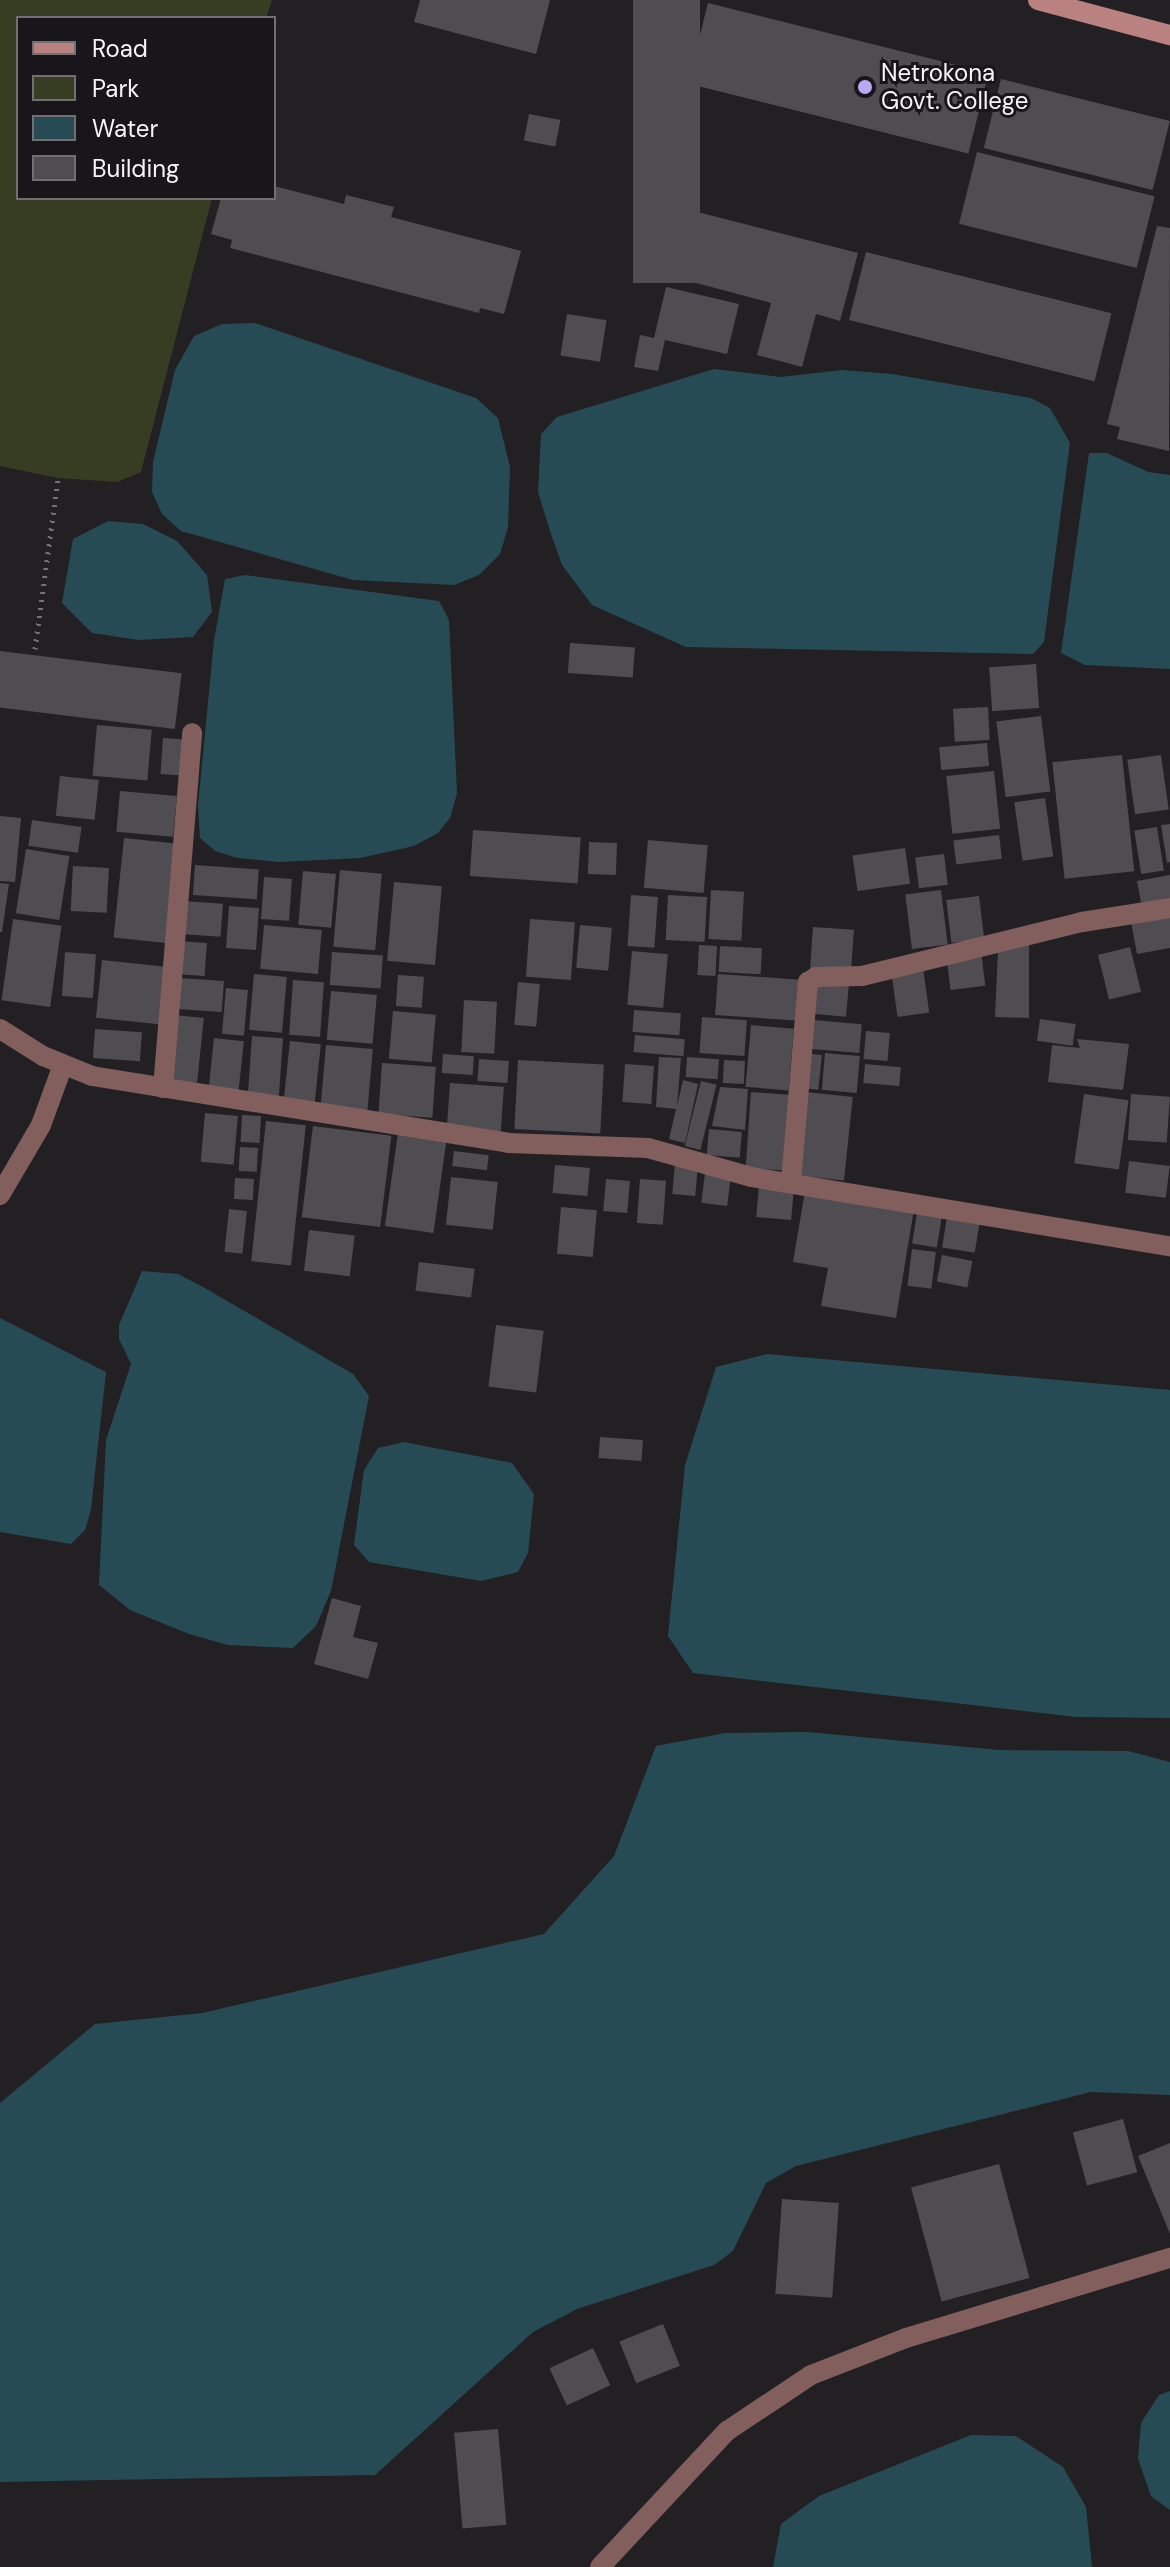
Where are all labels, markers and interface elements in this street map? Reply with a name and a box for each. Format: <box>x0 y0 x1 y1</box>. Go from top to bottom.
legend <box>16 16 276 200</box>
text: Road <box>92 33 148 64</box>
place label: Netrokona Govt. College <box>881 59 1028 115</box>
text: Park <box>92 73 139 104</box>
marker: Netrokona Govt. College <box>856 78 874 96</box>
text: Water <box>92 113 158 144</box>
text: Building <box>92 153 179 184</box>

